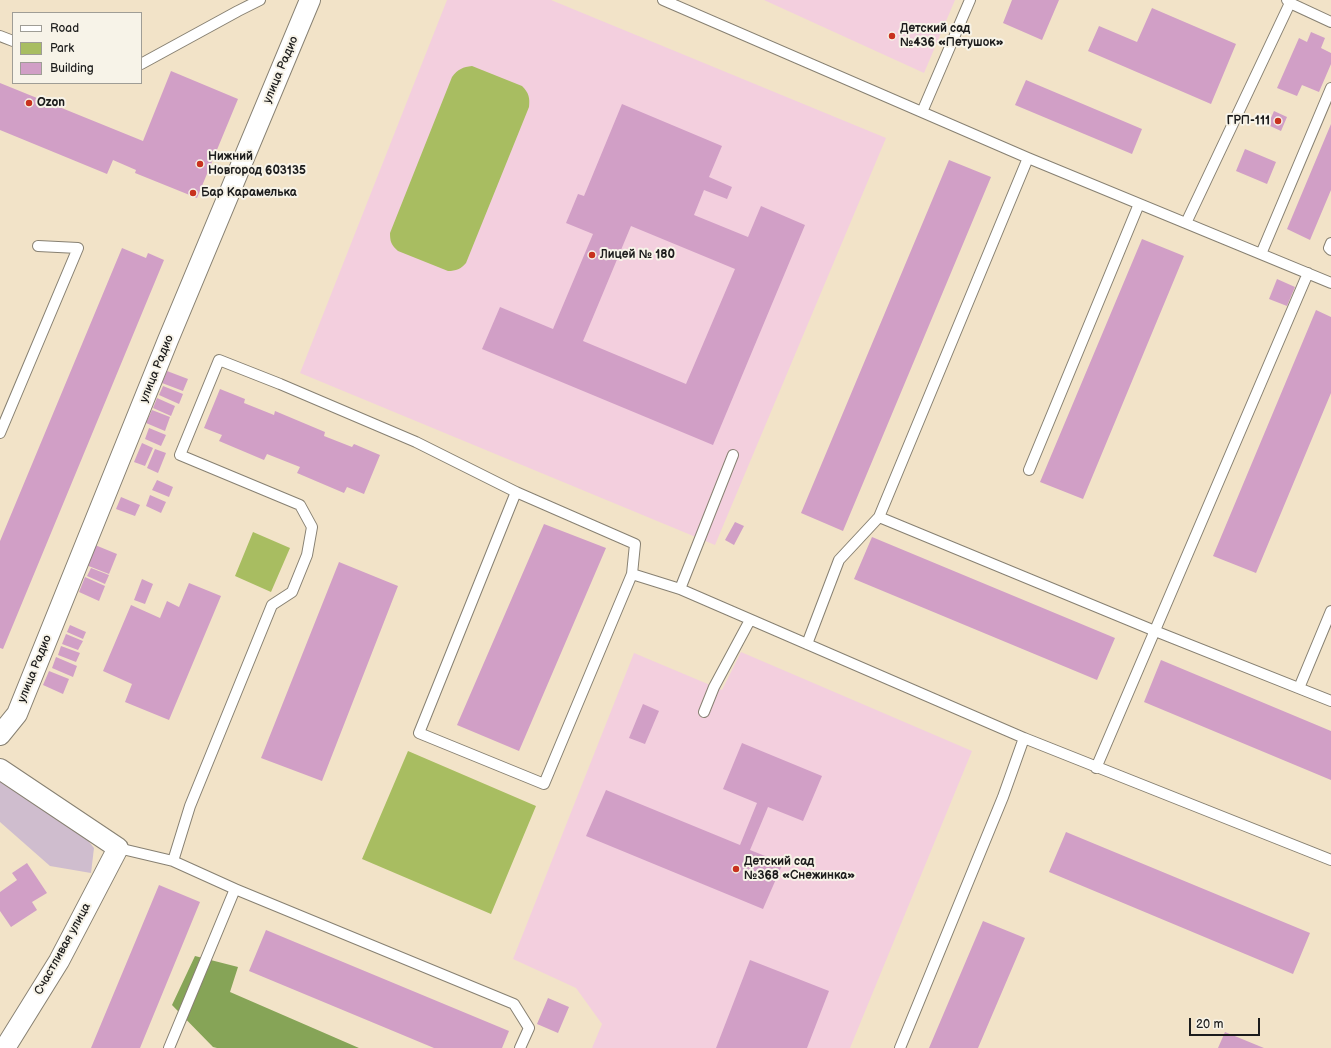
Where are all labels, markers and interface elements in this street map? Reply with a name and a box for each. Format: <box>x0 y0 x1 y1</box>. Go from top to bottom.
legend <box>12 12 142 84</box>
text: Road <box>50 21 79 36</box>
place label: Детский сад №436 «Петушок» <box>900 22 1004 50</box>
marker: Детский сад №436 «Петушок» <box>887 31 897 41</box>
street label: улица Радио <box>260 34 302 106</box>
text: Park <box>50 41 74 56</box>
text: Building <box>50 61 94 76</box>
place label: Ozon <box>37 96 65 110</box>
marker: Ozon <box>24 98 34 108</box>
place label: ГРП-111 <box>1226 114 1270 128</box>
marker: ГРП-111 <box>1273 116 1283 126</box>
place label: Нижний Новгород 603135 <box>208 150 306 178</box>
marker: Нижний Новгород 603135 <box>195 159 205 169</box>
place label: Бар Карамелька <box>201 186 297 200</box>
marker: Бар Карамелька <box>188 188 198 198</box>
place label: Лицей № 180 <box>600 248 675 262</box>
marker: Лицей № 180 <box>587 250 597 260</box>
street label: улица Радио <box>137 333 177 405</box>
street label: улица Радио <box>15 633 55 705</box>
place label: Детский сад №368 «Снежинка» <box>744 855 855 883</box>
marker: Детский сад №368 «Снежинка» <box>731 864 741 874</box>
street label: Счастливая улица <box>32 901 94 997</box>
scale bar <box>1191 1010 1262 1036</box>
text: 20 m <box>1196 1017 1223 1032</box>

